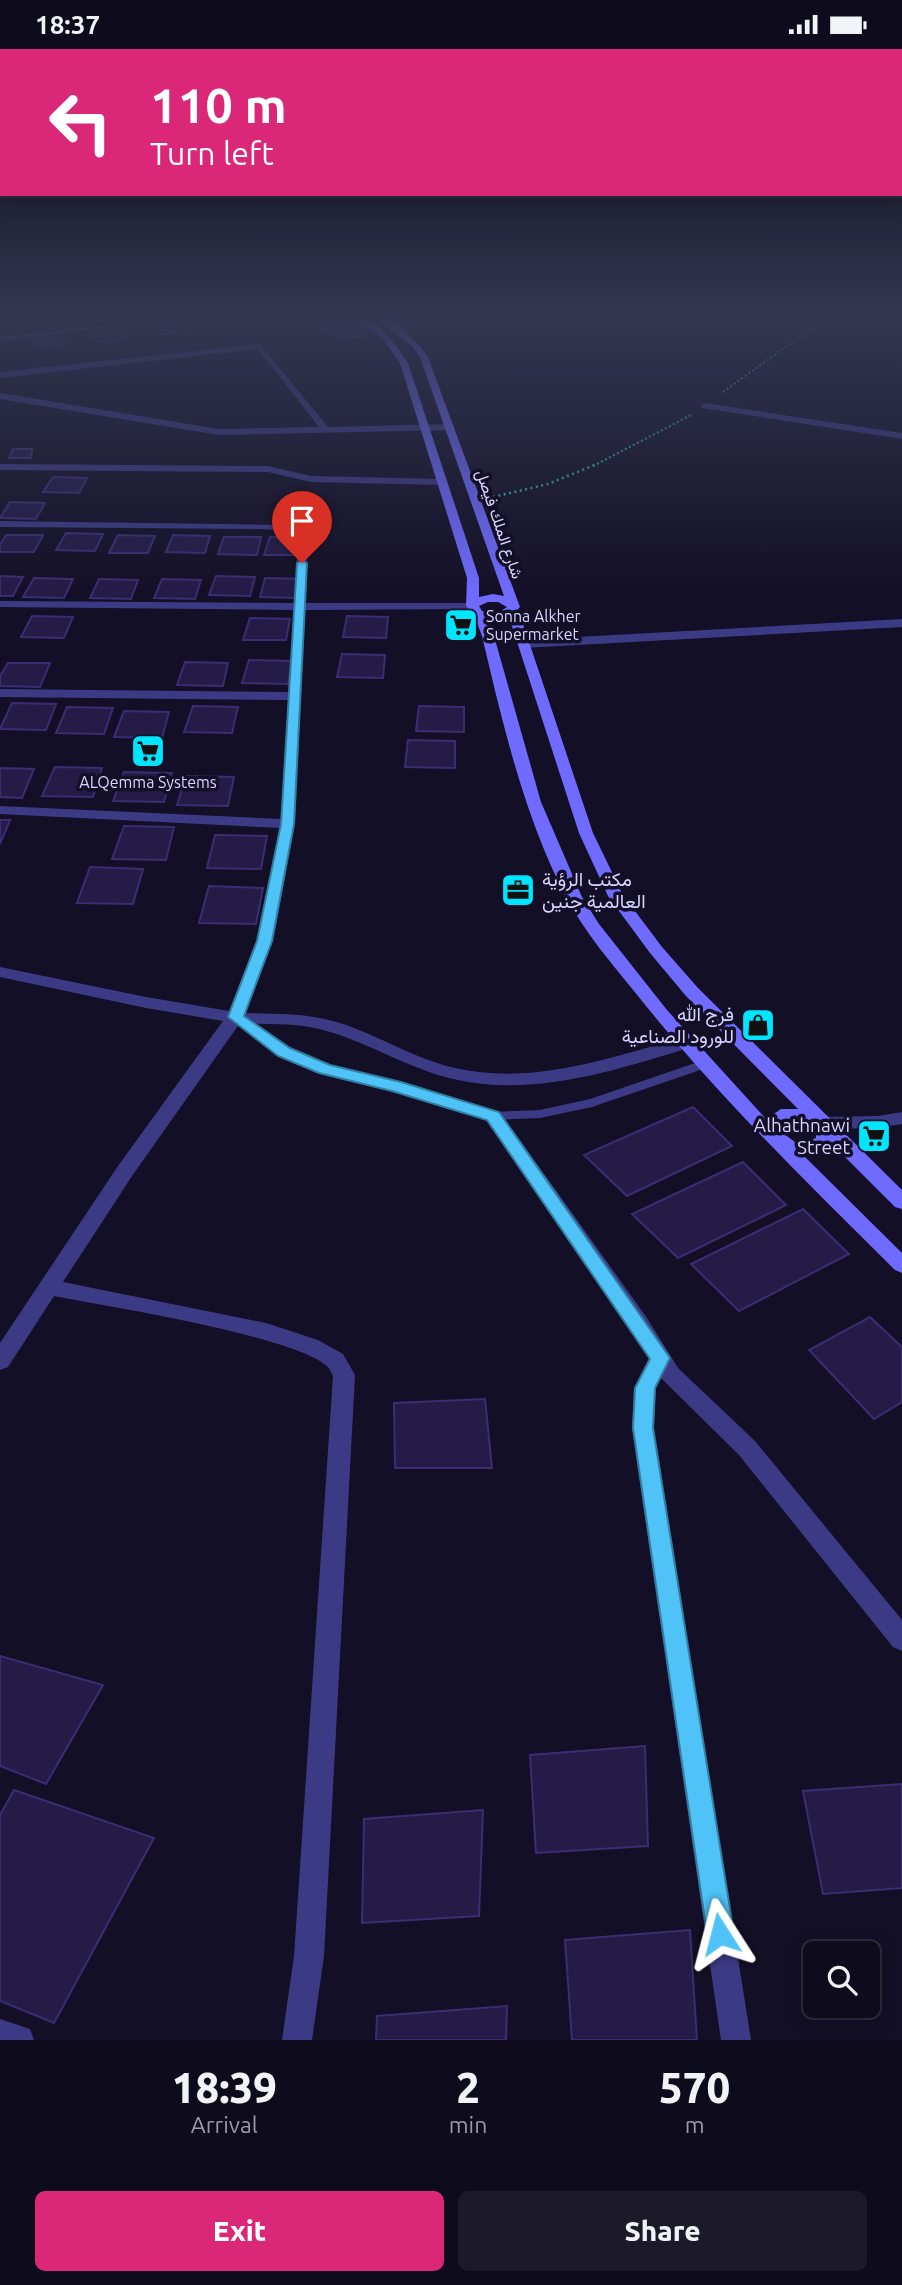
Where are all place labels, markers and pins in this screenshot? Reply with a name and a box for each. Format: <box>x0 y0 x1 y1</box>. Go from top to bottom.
pin <box>272 491 332 563</box>
supermarket icon: Sonna Alkher Supermarket <box>442 606 480 644</box>
place label: Sonna Alkher Supermarket <box>486 607 581 643</box>
supermarket icon: ALQemma Systems <box>129 732 167 770</box>
place label: ALQemma Systems <box>79 773 217 791</box>
place label: مكتب الرؤية العالمية جنين <box>542 868 646 913</box>
office icon: مكتب الرؤية العالمية جنين <box>499 871 537 909</box>
place label: فرج الله للورود الصناعية <box>622 1003 734 1048</box>
shop icon: فرج الله للورود الصناعية <box>739 1006 777 1044</box>
place label: Alhathnawi Street <box>754 1114 851 1158</box>
supermarket icon: Alhathnawi Street <box>855 1117 893 1155</box>

